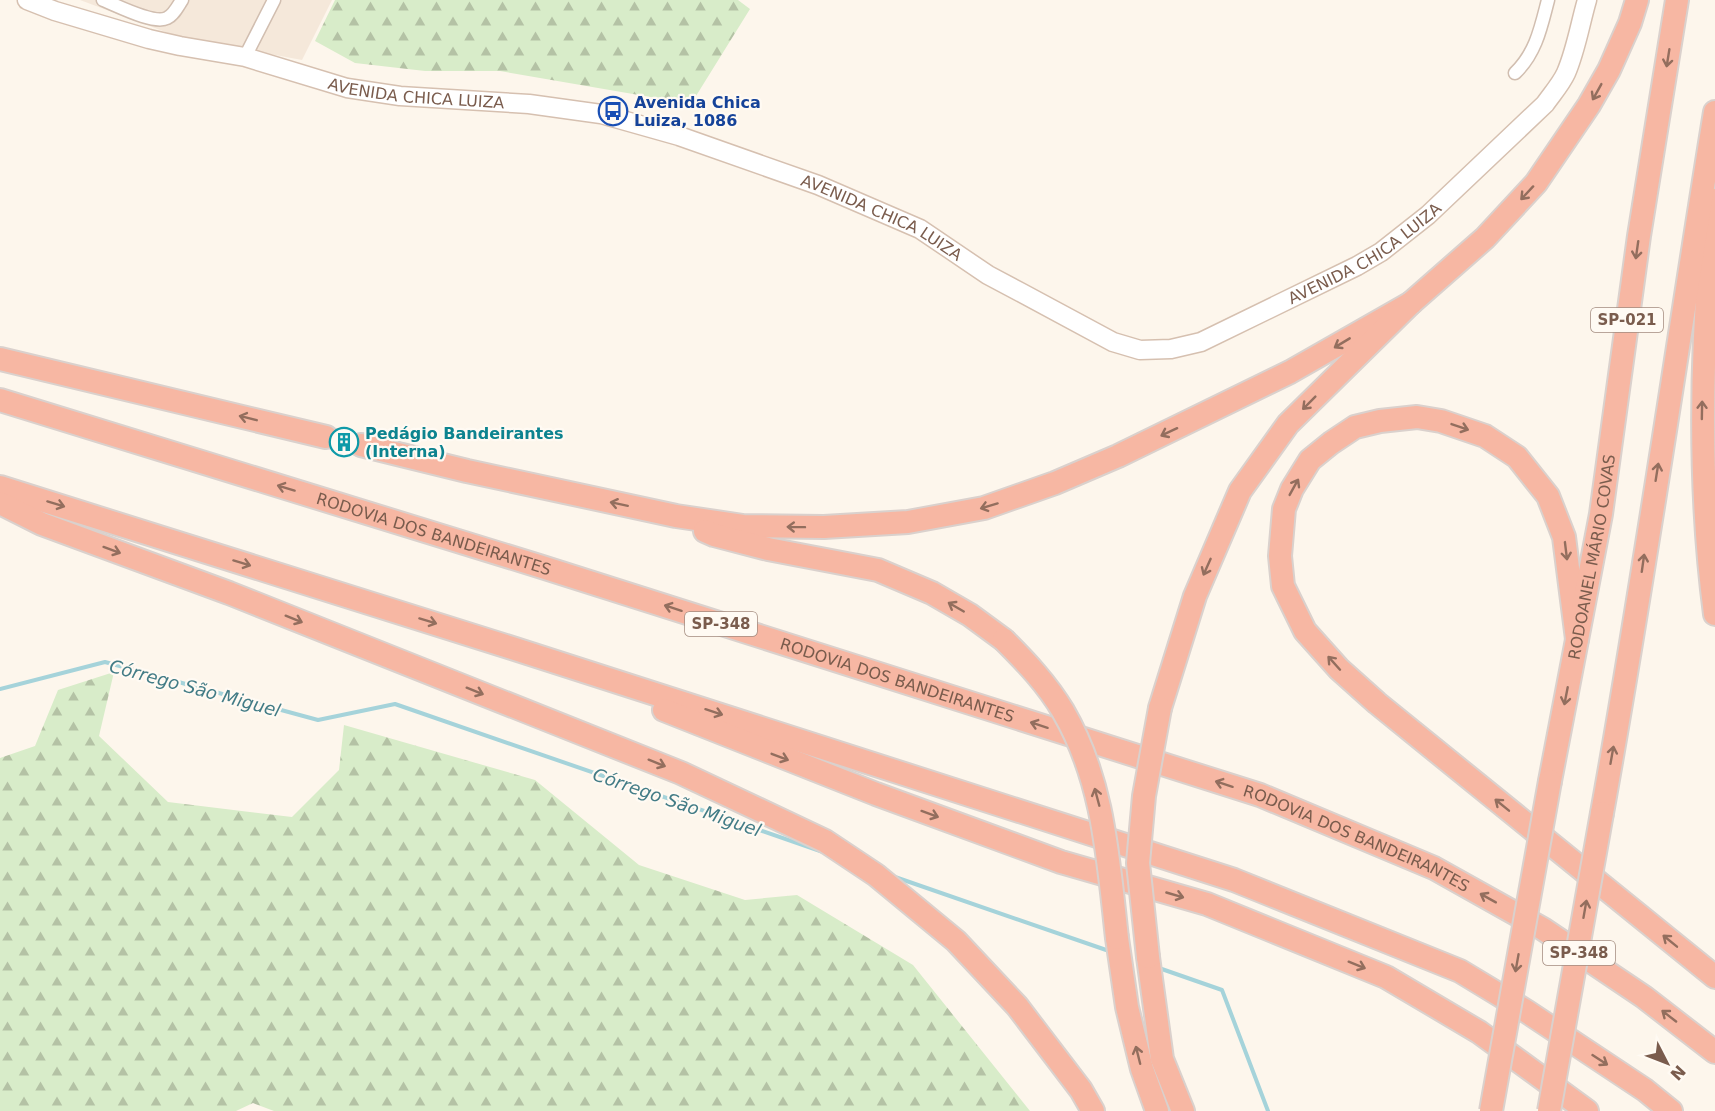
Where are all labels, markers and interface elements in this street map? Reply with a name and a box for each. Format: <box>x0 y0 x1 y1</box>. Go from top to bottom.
one-way arrow <box>1662 47 1673 67</box>
street label: AVENIDA CHICA LUIZA <box>326 73 505 112</box>
one-way arrow <box>1591 83 1603 100</box>
place label: Avenida Chica Luiza, 1086 <box>634 93 761 130</box>
bus stop icon: Avenida Chica Luiza, 1086 <box>597 95 629 127</box>
street label: AVENIDA CHICA LUIZA <box>799 170 966 264</box>
one-way arrow <box>1520 185 1534 200</box>
street label: AVENIDA CHICA LUIZA <box>1285 198 1445 308</box>
one-way arrow <box>1631 240 1642 260</box>
road number: SP-021 <box>1591 308 1663 332</box>
one-way arrow <box>1334 337 1351 349</box>
one-way arrow <box>1302 395 1317 410</box>
one-way arrow <box>1696 400 1708 420</box>
one-way arrow <box>239 412 258 423</box>
one-way arrow <box>1450 423 1469 434</box>
place label: Pedágio Bandeirantes (Interna) <box>365 424 564 461</box>
building icon: Pedágio Bandeirantes (Interna) <box>328 426 360 458</box>
one-way arrow <box>1160 427 1178 439</box>
street label: RODOANEL MÁRIO COVAS <box>1564 453 1619 661</box>
one-way arrow <box>1652 463 1663 483</box>
one-way arrow <box>1288 479 1300 496</box>
one-way arrow <box>277 482 296 493</box>
street label: RODOVIA DOS BANDEIRANTES <box>314 489 554 579</box>
one-way arrow <box>609 498 629 509</box>
one-way arrow <box>46 499 65 510</box>
one-way arrow <box>980 501 999 512</box>
one-way arrow <box>786 521 806 532</box>
one-way arrow <box>1561 541 1572 560</box>
one-way arrow <box>102 545 121 556</box>
one-way arrow <box>1638 554 1649 573</box>
one-way arrow <box>232 558 251 569</box>
one-way arrow <box>1201 558 1212 576</box>
one-way arrow <box>948 601 965 613</box>
one-way arrow <box>664 602 683 613</box>
road number: SP-348 <box>685 612 757 636</box>
one-way arrow <box>285 614 303 625</box>
one-way arrow <box>418 616 437 627</box>
street label: RODOVIA DOS BANDEIRANTES <box>778 634 1017 726</box>
water label: Córrego São Miguel <box>107 655 283 721</box>
one-way arrow <box>1327 656 1341 671</box>
one-way arrow <box>466 686 484 697</box>
one-way arrow <box>1560 686 1571 706</box>
one-way arrow <box>704 707 723 718</box>
one-way arrow <box>1030 719 1049 730</box>
one-way arrow <box>1607 746 1618 766</box>
one-way arrow <box>771 752 789 763</box>
one-way arrow <box>647 758 665 769</box>
water label: Córrego São Miguel <box>590 763 764 841</box>
one-way arrow <box>1215 778 1234 789</box>
street label: RODOVIA DOS BANDEIRANTES <box>1241 781 1473 895</box>
one-way arrow <box>1091 788 1102 807</box>
one-way arrow <box>1494 798 1510 811</box>
one-way arrow <box>921 809 939 820</box>
one-way arrow <box>1165 890 1184 901</box>
one-way arrow <box>1480 892 1497 904</box>
one-way arrow <box>1580 899 1591 919</box>
one-way arrow <box>1662 934 1678 947</box>
road number: SP-348 <box>1543 941 1615 965</box>
one-way arrow <box>1512 953 1523 972</box>
one-way arrow <box>1347 960 1366 971</box>
one-way arrow <box>1661 1010 1677 1023</box>
north arrow <box>1637 1033 1697 1093</box>
one-way arrow <box>1132 1046 1144 1065</box>
one-way arrow <box>1591 1053 1608 1066</box>
text: N <box>1666 1061 1689 1084</box>

